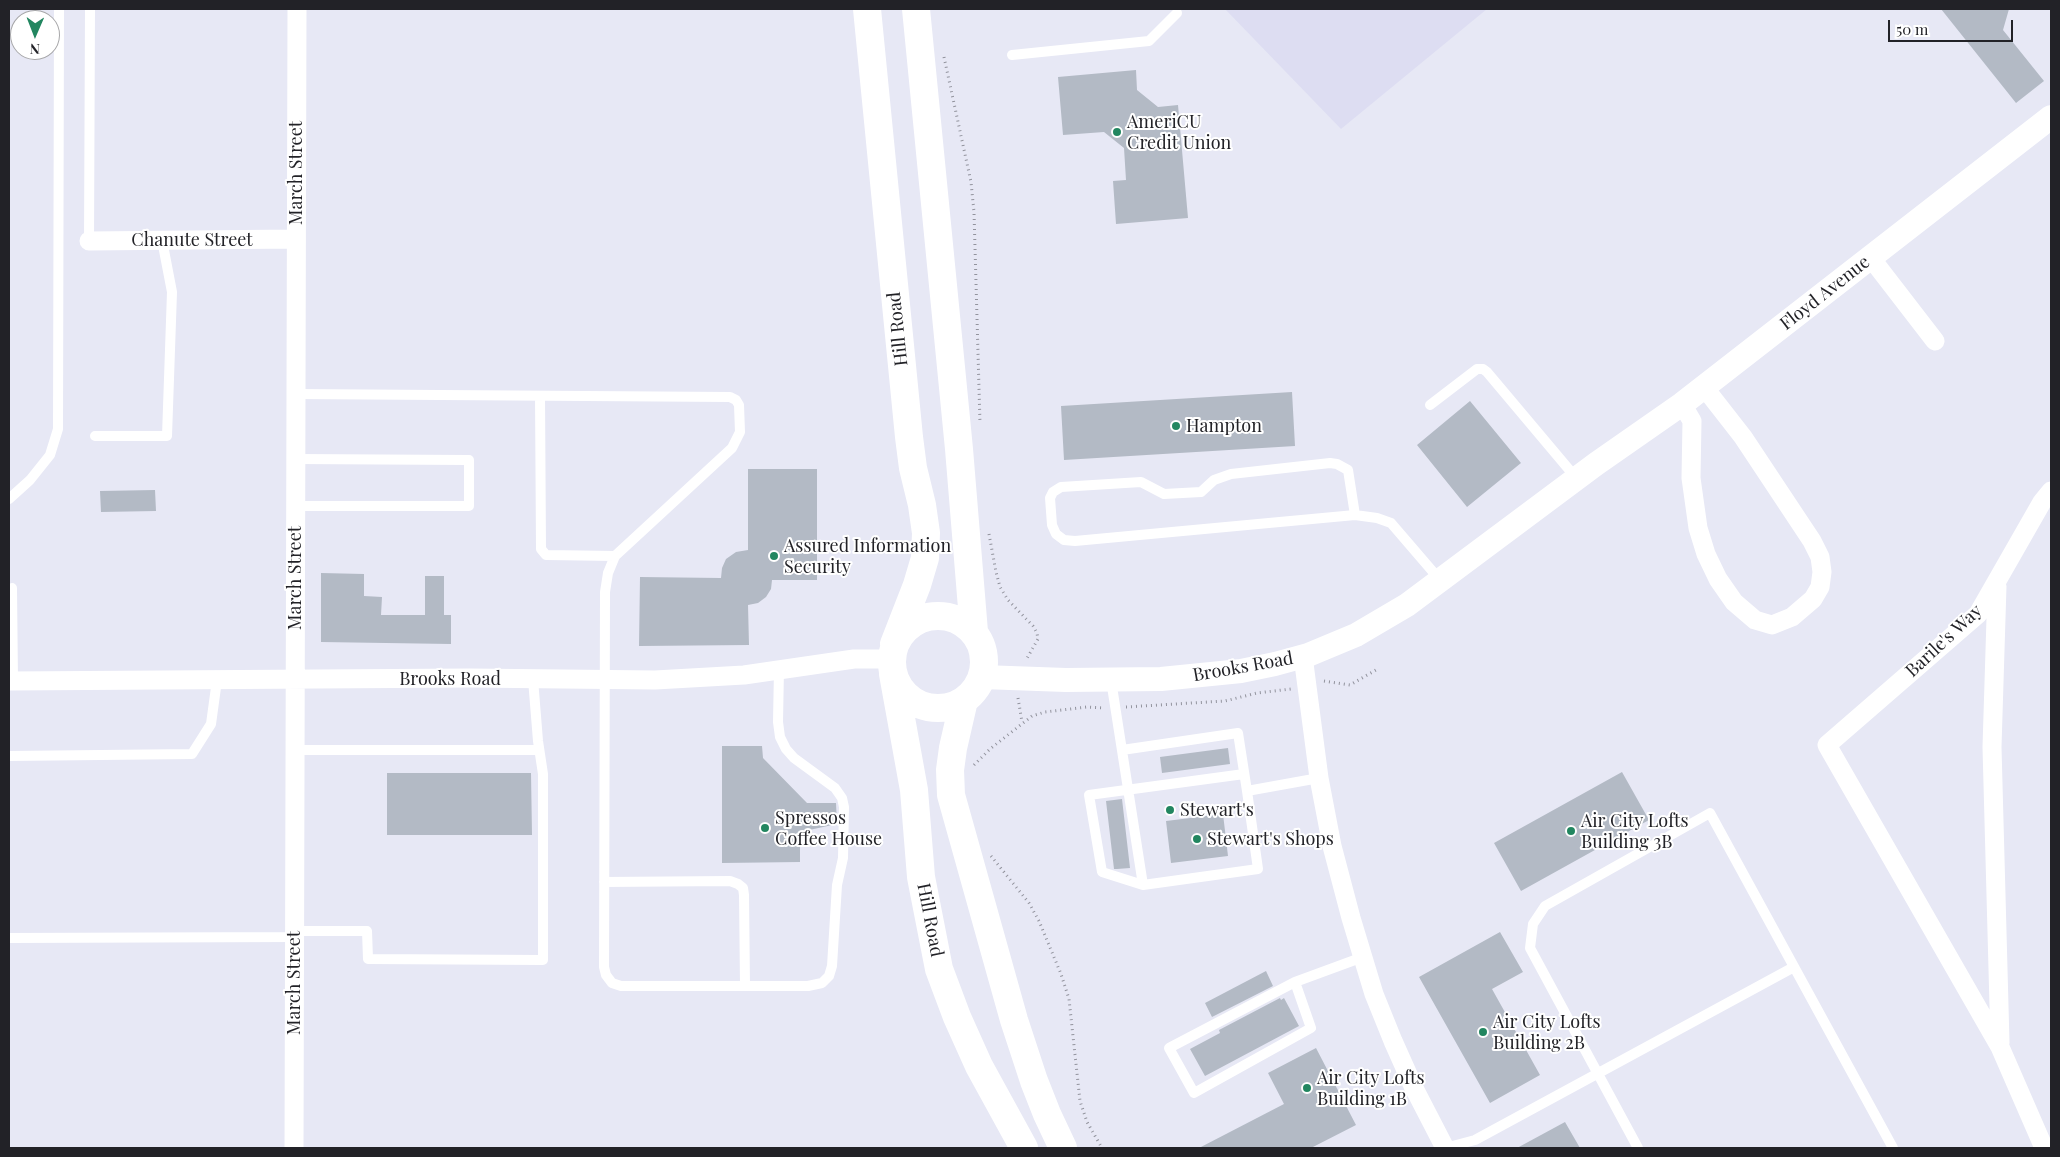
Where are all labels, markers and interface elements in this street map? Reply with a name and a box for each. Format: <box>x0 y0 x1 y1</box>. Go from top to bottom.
north arrow <box>10 10 60 60</box>
scale bar <box>1890 10 2015 42</box>
text: 50 m <box>1896 19 1928 39</box>
text: N <box>30 40 40 59</box>
place label: AmeriCU Credit Union <box>1127 111 1231 154</box>
street label: March Street <box>285 121 307 225</box>
marker: AmeriCU Credit Union <box>1111 126 1123 138</box>
street label: Chanute Street <box>131 229 253 251</box>
street label: Floyd Avenue <box>1776 251 1874 335</box>
street label: Hill Road <box>883 291 913 367</box>
place label: Hampton <box>1186 415 1262 437</box>
marker: Hampton <box>1170 420 1182 432</box>
street label: March Street <box>284 526 306 630</box>
place label: Assured Information Security <box>784 535 951 578</box>
marker: Assured Information Security <box>768 550 780 562</box>
street label: Barile's Way <box>1901 600 1987 682</box>
street label: Brooks Road <box>1191 648 1295 686</box>
street label: Brooks Road <box>399 668 501 690</box>
place label: Stewart's <box>1180 799 1254 821</box>
marker: Stewart's <box>1164 804 1176 816</box>
place label: Spressos Coffee House <box>775 807 882 850</box>
place label: Air City Lofts Building 3B <box>1581 810 1689 852</box>
marker: Spressos Coffee House <box>759 822 771 834</box>
marker: Air City Lofts Building 3B <box>1565 825 1577 837</box>
place label: Stewart's Shops <box>1207 828 1334 850</box>
marker: Stewart's Shops <box>1191 833 1203 845</box>
street label: Hill Road <box>912 881 948 959</box>
street label: March Street <box>283 931 305 1035</box>
place label: Air City Lofts Building 2B <box>1493 1011 1601 1054</box>
marker: Air City Lofts Building 2B <box>1477 1026 1489 1038</box>
place label: Air City Lofts Building 1B <box>1317 1067 1425 1110</box>
marker: Air City Lofts Building 1B <box>1301 1082 1313 1094</box>

